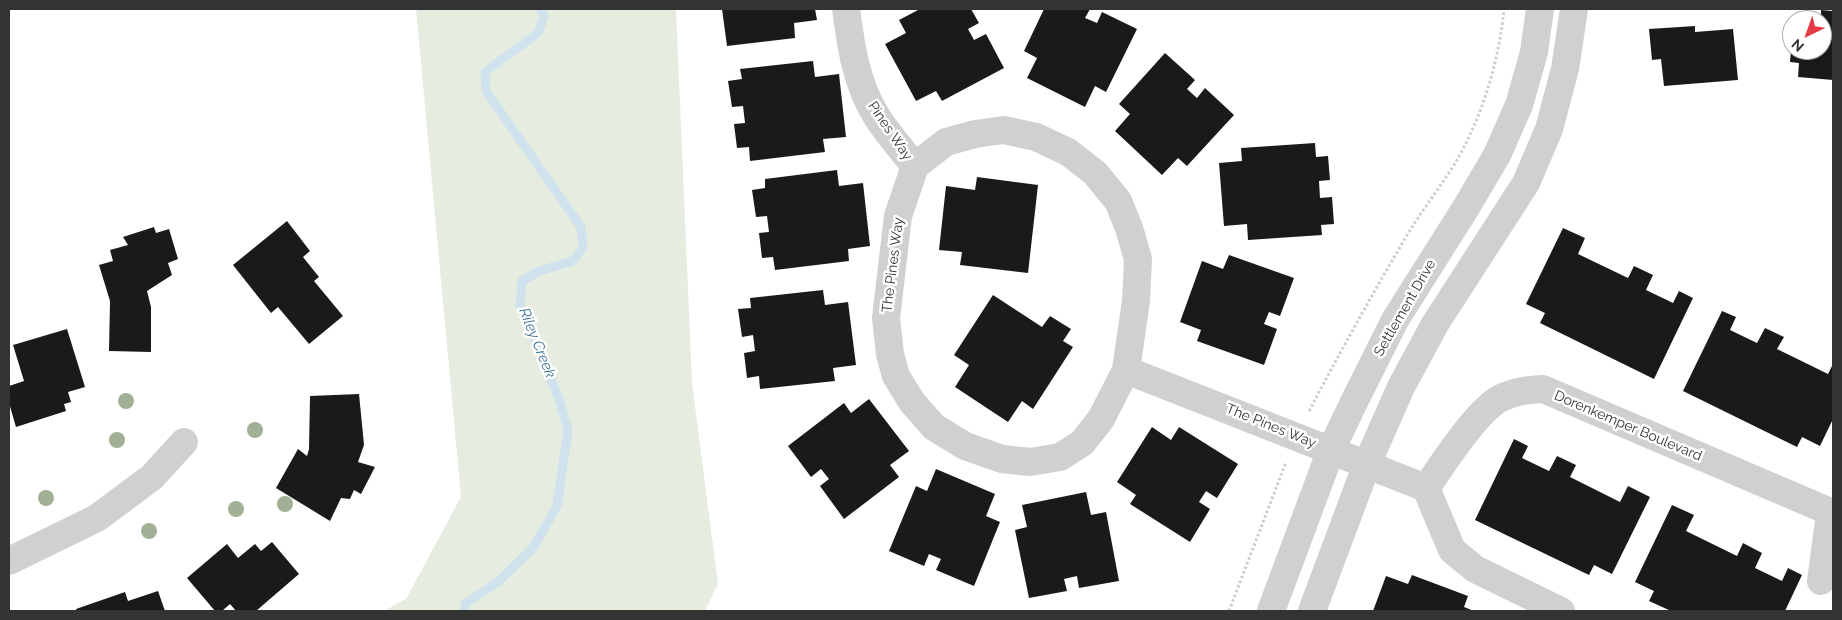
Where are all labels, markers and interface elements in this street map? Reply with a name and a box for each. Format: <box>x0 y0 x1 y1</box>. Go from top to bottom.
north arrow <box>1782 10 1832 60</box>
text: N <box>1788 36 1807 55</box>
street label: Pines Way <box>864 98 916 164</box>
street label: The Pines Way <box>879 216 907 314</box>
street label: Settlement Drive <box>1371 257 1439 359</box>
water label: Riley Creek <box>515 305 559 381</box>
street label: Dorenkemper Boulevard <box>1552 387 1704 465</box>
street label: The Pines Way <box>1223 400 1319 452</box>

